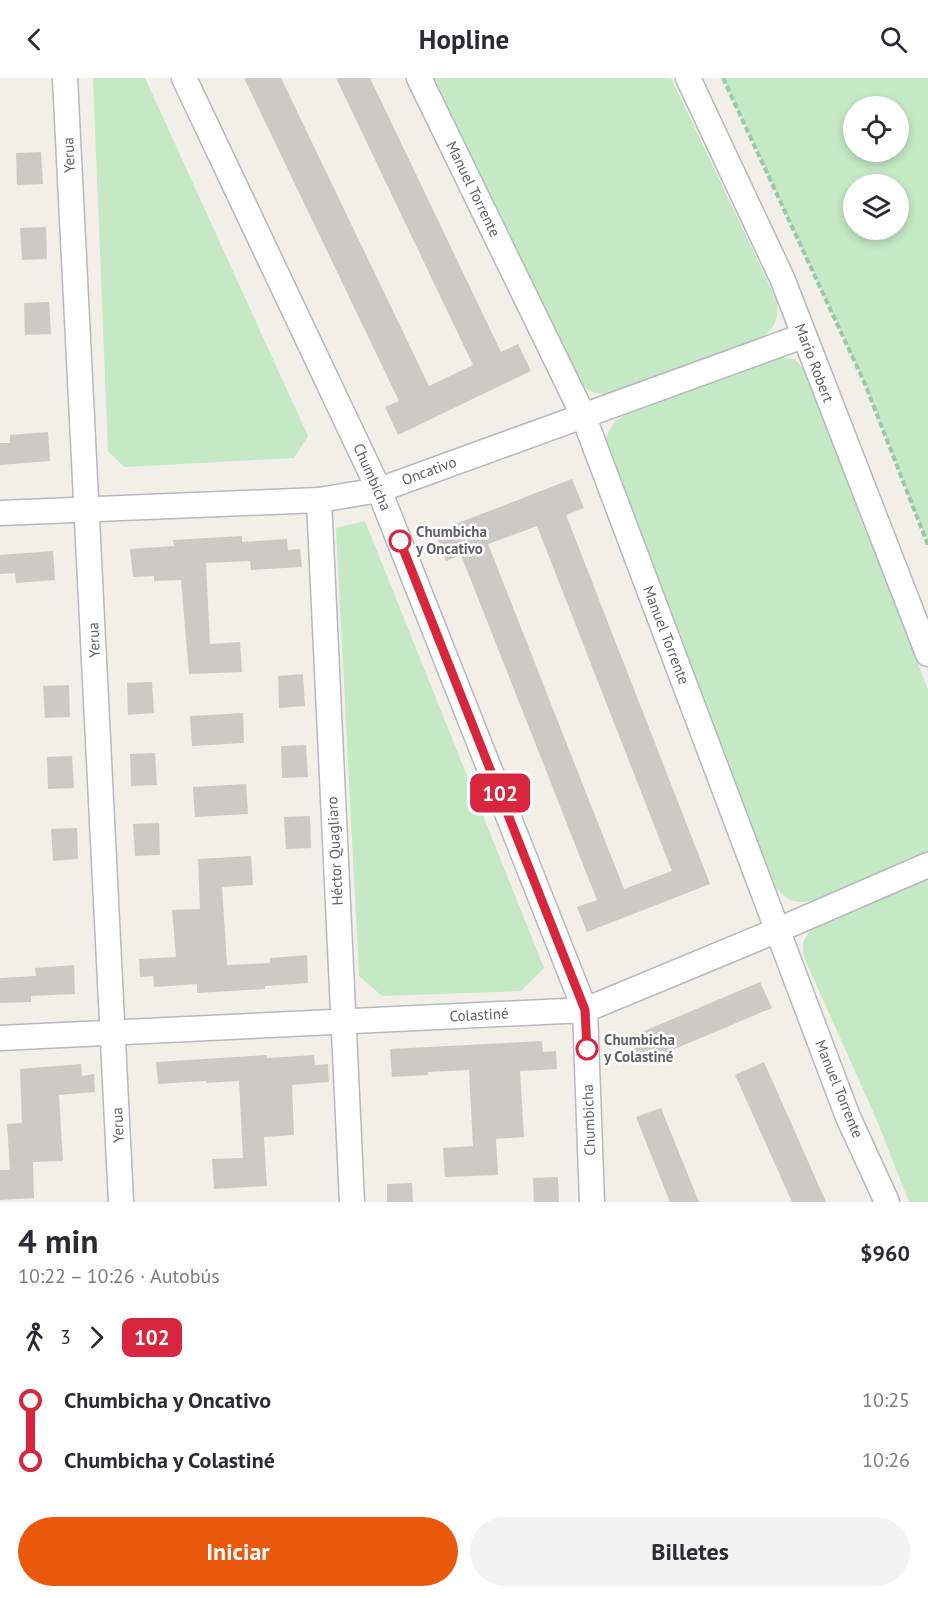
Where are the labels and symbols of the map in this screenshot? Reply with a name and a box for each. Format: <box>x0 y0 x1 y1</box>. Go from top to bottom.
street label: Yerua <box>58 137 79 173</box>
street label: Manuel Torrente <box>442 138 505 240</box>
street label: Mario Robert <box>791 321 838 405</box>
street label: Chumbicha <box>349 440 396 513</box>
street label: Oncativo <box>399 452 459 489</box>
place label: Chumbicha y Oncativo <box>415 522 487 558</box>
marker: Chumbicha y Oncativo <box>389 530 411 552</box>
street label: Manuel Torrente <box>639 583 694 687</box>
street label: Yerua <box>83 622 104 658</box>
line badge: 102 <box>466 774 534 812</box>
street label: Héctor Quagliaro <box>322 796 347 906</box>
street label: Colastiné <box>449 1003 509 1026</box>
place label: Chumbicha y Colastiné <box>603 1030 675 1066</box>
street label: Manuel Torrente <box>811 1037 868 1141</box>
marker: Chumbicha y Colastiné <box>576 1038 598 1060</box>
street label: Chumbicha <box>578 1084 599 1156</box>
street label: Yerua <box>107 1107 128 1143</box>

